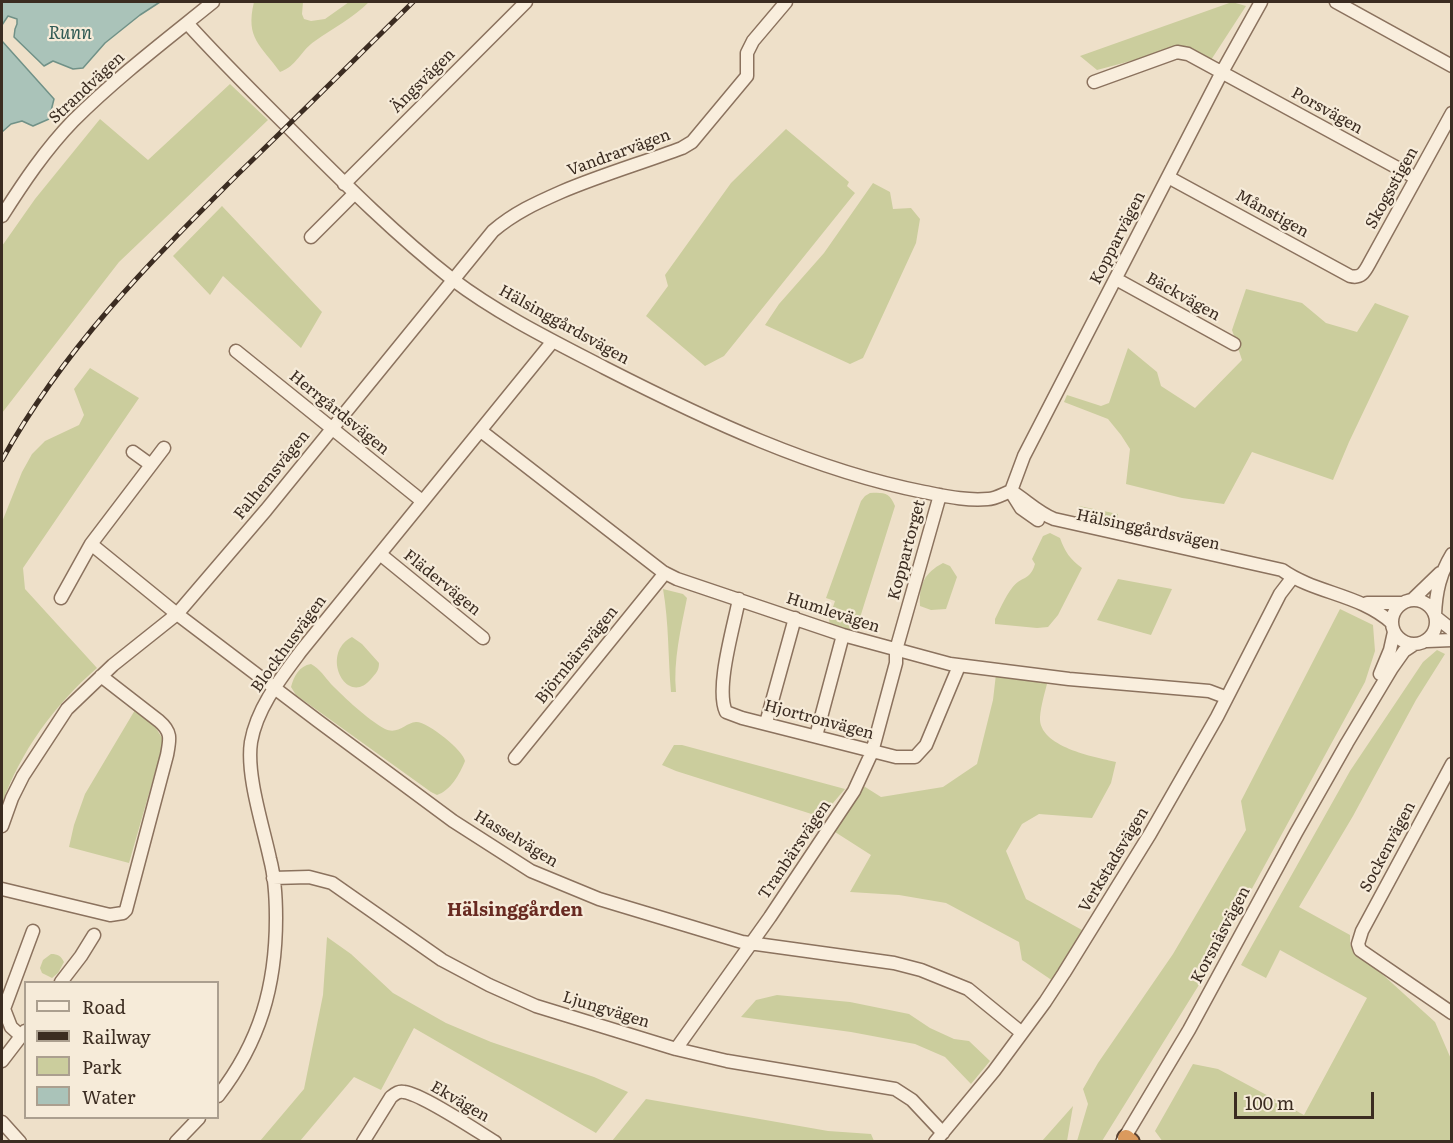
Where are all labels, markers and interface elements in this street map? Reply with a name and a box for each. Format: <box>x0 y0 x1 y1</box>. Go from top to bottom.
water label: Runn <box>48 23 92 45</box>
street label: Ängsvägen <box>387 45 459 117</box>
street label: Strandvägen <box>45 48 129 128</box>
street label: Porsvägen <box>1288 84 1366 138</box>
street label: Vandrarvägen <box>565 125 673 181</box>
street label: Skogsstigen <box>1362 144 1422 232</box>
street label: Månstigen <box>1232 186 1312 242</box>
street label: Kopparvägen <box>1086 188 1150 288</box>
street label: Bäckvägen <box>1143 269 1223 325</box>
street label: Hälsinggårdsvägen <box>495 281 633 369</box>
street label: Herrgårdsvägen <box>285 367 393 459</box>
street label: Falhemsvägen <box>230 426 314 524</box>
street label: Koppartorget <box>884 498 930 602</box>
street label: Hälsinggårdsvägen <box>1075 505 1221 555</box>
street label: Flädervägen <box>399 546 485 620</box>
street label: Humlevägen <box>784 589 882 637</box>
street label: Blockhusvägen <box>247 592 331 696</box>
street label: Björnbärsvägen <box>532 602 622 708</box>
street label: Hjortronvägen <box>762 696 876 744</box>
street label: Tranbärsvägen <box>755 797 835 903</box>
street label: Sockenvägen <box>1356 798 1420 896</box>
street label: Verkstadsvägen <box>1075 804 1153 916</box>
street label: Hasselvägen <box>471 806 561 872</box>
street label: Korsnäsvägen <box>1187 883 1255 987</box>
district label: Hälsinggården <box>447 900 583 922</box>
legend <box>24 981 219 1119</box>
street label: Ljungvägen <box>560 988 652 1032</box>
text: Road <box>82 993 126 1020</box>
text: Railway <box>82 1023 151 1050</box>
text: Park <box>82 1053 121 1080</box>
street label: Ekvägen <box>427 1077 493 1127</box>
scale bar <box>1237 1080 1376 1118</box>
text: Water <box>82 1083 135 1110</box>
text: 100 m <box>1245 1089 1294 1116</box>

